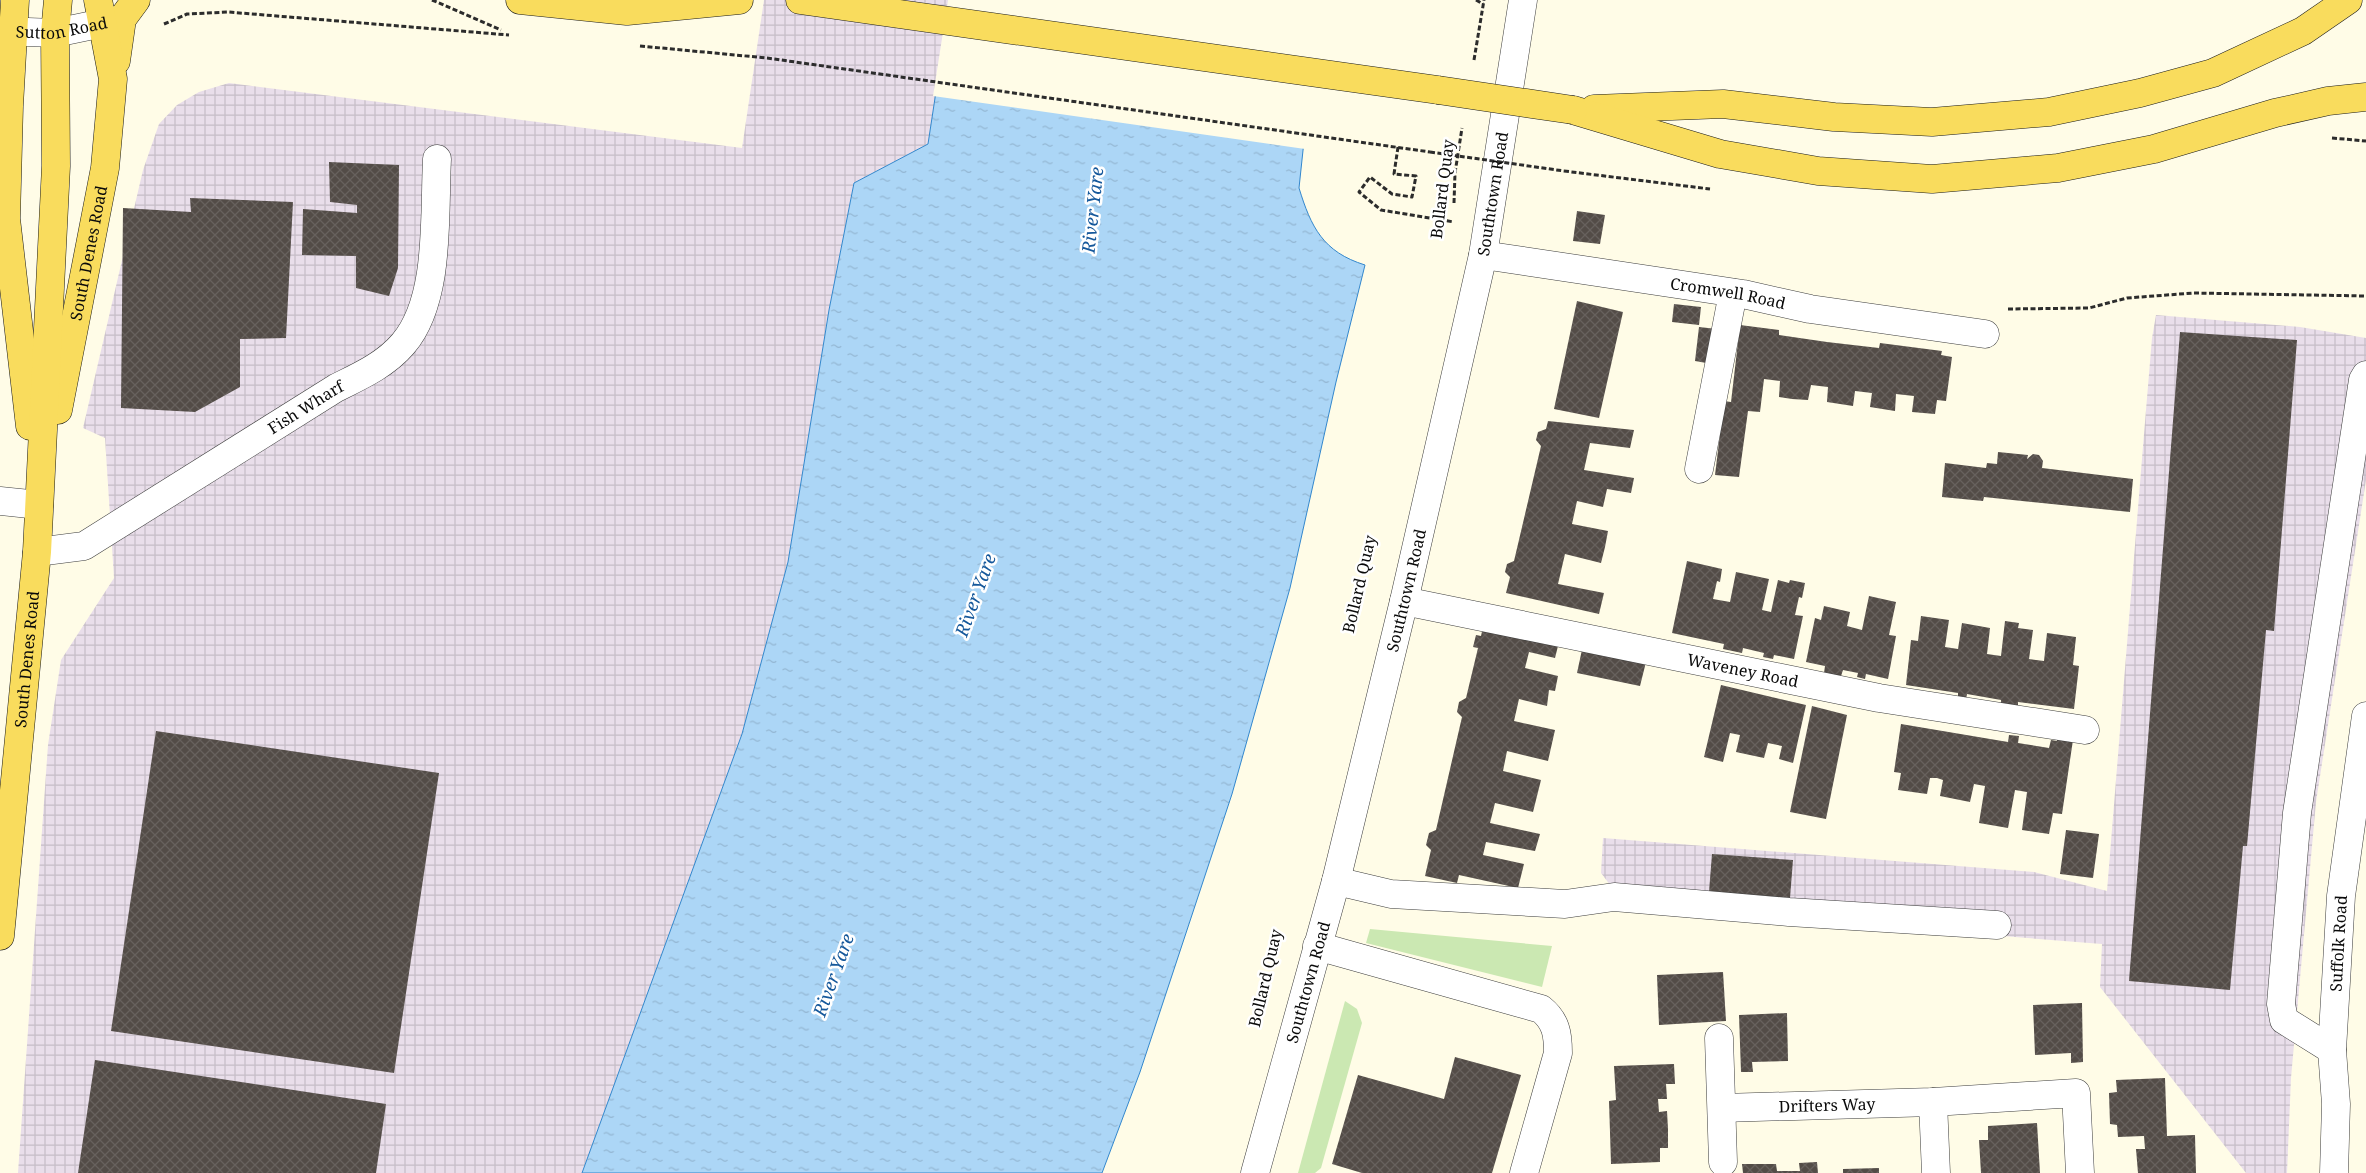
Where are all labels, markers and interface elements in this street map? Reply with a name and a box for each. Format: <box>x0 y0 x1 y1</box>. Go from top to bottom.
street label: Sutton Road <box>15 11 109 44</box>
street label: Southtown Road <box>1472 130 1513 258</box>
street label: Bollard Quay <box>1425 137 1459 240</box>
water label: River Yare <box>1075 166 1108 255</box>
street label: South Denes Road <box>65 183 112 322</box>
street label: Cromwell Road <box>1669 272 1788 314</box>
street label: Fish Wharf <box>264 374 349 439</box>
street label: Southtown Road <box>1381 527 1431 654</box>
street label: Bollard Quay <box>1337 532 1381 635</box>
water label: River Yare <box>949 550 1001 641</box>
street label: South Denes Road <box>9 590 44 729</box>
street label: Waveney Road <box>1685 648 1801 692</box>
street label: Suffolk Road <box>2324 894 2352 992</box>
street label: Southtown Road <box>1281 919 1335 1046</box>
street label: Bollard Quay <box>1243 926 1287 1029</box>
water label: River Yare <box>807 930 859 1021</box>
street label: Drifters Way <box>1778 1093 1877 1117</box>

